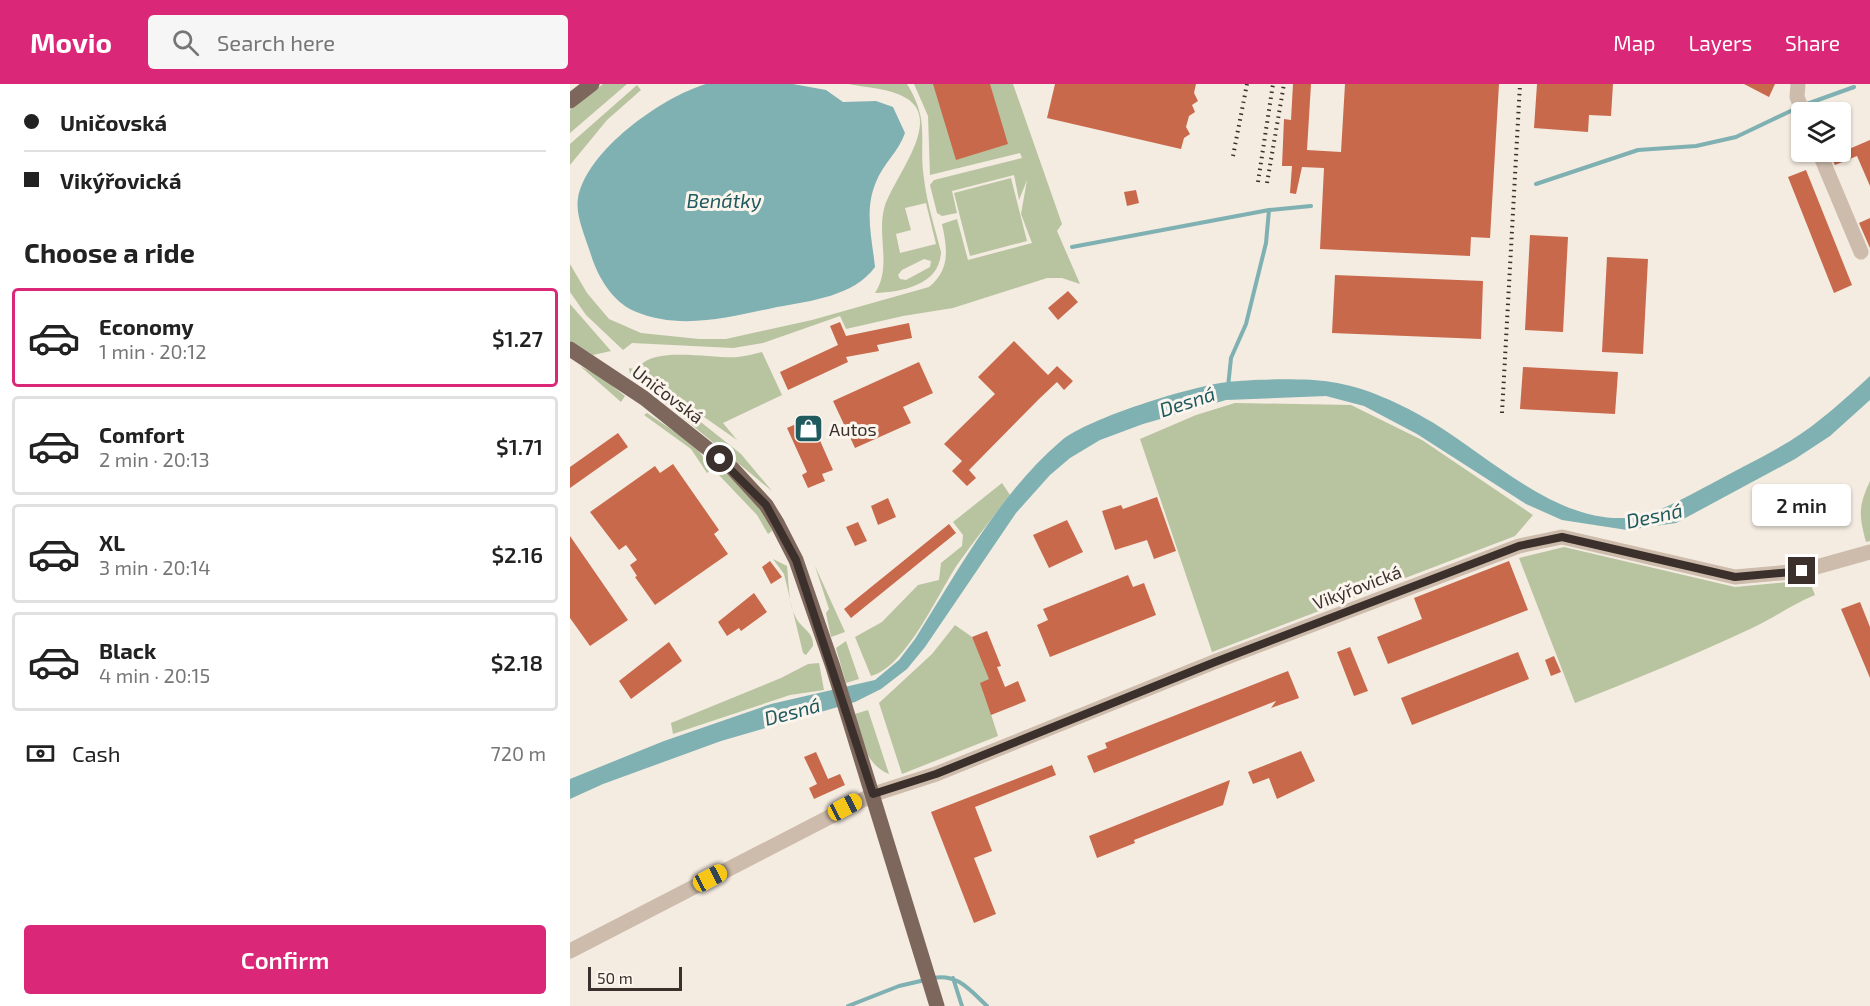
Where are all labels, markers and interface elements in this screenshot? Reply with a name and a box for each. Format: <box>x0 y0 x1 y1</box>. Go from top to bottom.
search box <box>148 15 568 69</box>
text: Movio <box>30 25 112 59</box>
icon: search <box>169 26 202 59</box>
text: Search here <box>217 29 335 55</box>
text: Map <box>1613 30 1655 55</box>
text: Layers <box>1688 30 1752 55</box>
text: Share <box>1785 30 1840 55</box>
map controls <box>1791 102 1851 162</box>
button: layers <box>1791 102 1851 162</box>
text: Uničovská <box>60 109 167 135</box>
text: Vikýřovická <box>60 167 181 193</box>
water label: Benátky <box>687 188 762 213</box>
text: Choose a ride <box>24 236 195 268</box>
icon: car <box>27 311 81 365</box>
text: Economy <box>99 313 194 339</box>
text: $1.27 <box>492 325 543 351</box>
text: 1 min · 20:12 <box>99 339 206 363</box>
street label: Uničovská <box>628 360 708 428</box>
water label: Desná <box>1156 381 1218 421</box>
shop icon: Autos <box>792 413 824 445</box>
place label: Autos <box>829 418 877 440</box>
icon: car <box>27 419 81 473</box>
text: Comfort <box>99 421 184 447</box>
text: $1.71 <box>496 433 543 459</box>
route start <box>706 445 733 472</box>
text: 2 min · 20:13 <box>99 447 210 471</box>
callout: 2 min <box>1752 484 1852 526</box>
text: 2 min <box>1776 493 1827 517</box>
water label: Desná <box>1624 497 1684 533</box>
icon: car <box>27 527 81 581</box>
text: XL <box>99 529 125 555</box>
text: $2.16 <box>492 541 543 567</box>
text: 3 min · 20:14 <box>99 555 211 579</box>
route end <box>1788 557 1815 584</box>
street label: Vikýřovická <box>1310 560 1404 614</box>
icon: car <box>27 635 81 689</box>
text: Black <box>99 637 156 663</box>
text: $2.18 <box>491 649 543 675</box>
text: 4 min · 20:15 <box>99 663 210 687</box>
water label: Desná <box>761 692 823 730</box>
icon: cash <box>24 737 57 770</box>
text: Cash <box>72 740 121 766</box>
text: 720 m <box>490 741 546 765</box>
car <box>825 791 865 823</box>
car <box>690 862 730 894</box>
button: Confirm <box>24 925 546 994</box>
scale bar <box>588 964 682 992</box>
text: 50 m <box>597 968 633 987</box>

